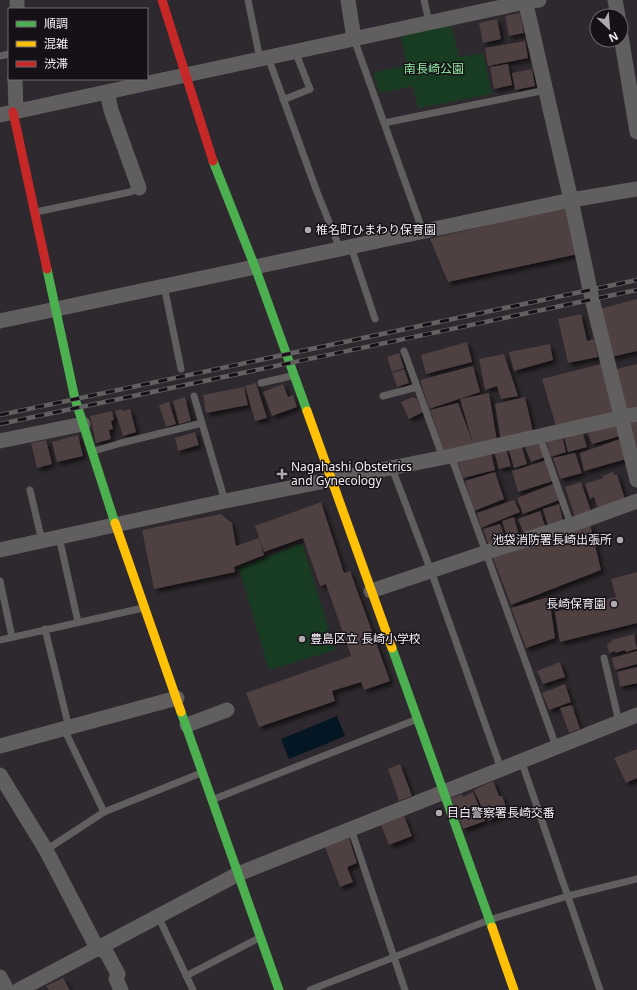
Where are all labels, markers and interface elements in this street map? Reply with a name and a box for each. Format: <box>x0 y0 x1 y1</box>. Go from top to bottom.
legend <box>8 8 148 80</box>
north arrow <box>589 8 629 48</box>
text: 順調 <box>44 15 68 32</box>
text: N <box>606 29 621 46</box>
text: 混雑 <box>44 35 68 52</box>
text: 渋滞 <box>44 55 68 72</box>
park label: 南長崎公園 <box>404 60 464 77</box>
place label: 椎名町ひまわり保育園 <box>316 221 436 238</box>
marker: 椎名町ひまわり保育園 <box>303 225 313 235</box>
place label: Nagahashi Obstetrics and Gynecology <box>291 458 412 489</box>
marker: Nagahashi Obstetrics and Gynecology <box>276 468 288 480</box>
place label: 池袋消防署長崎出張所 <box>492 531 612 548</box>
marker: 池袋消防署長崎出張所 <box>615 535 625 545</box>
place label: 長崎保育園 <box>546 595 606 612</box>
marker: 長崎保育園 <box>609 599 619 609</box>
place label: 豊島区立 長崎小学校 <box>310 630 421 647</box>
marker: 豊島区立 長崎小学校 <box>297 634 307 644</box>
place label: 目白警察署長崎交番 <box>447 804 555 821</box>
marker: 目白警察署長崎交番 <box>434 808 444 818</box>

